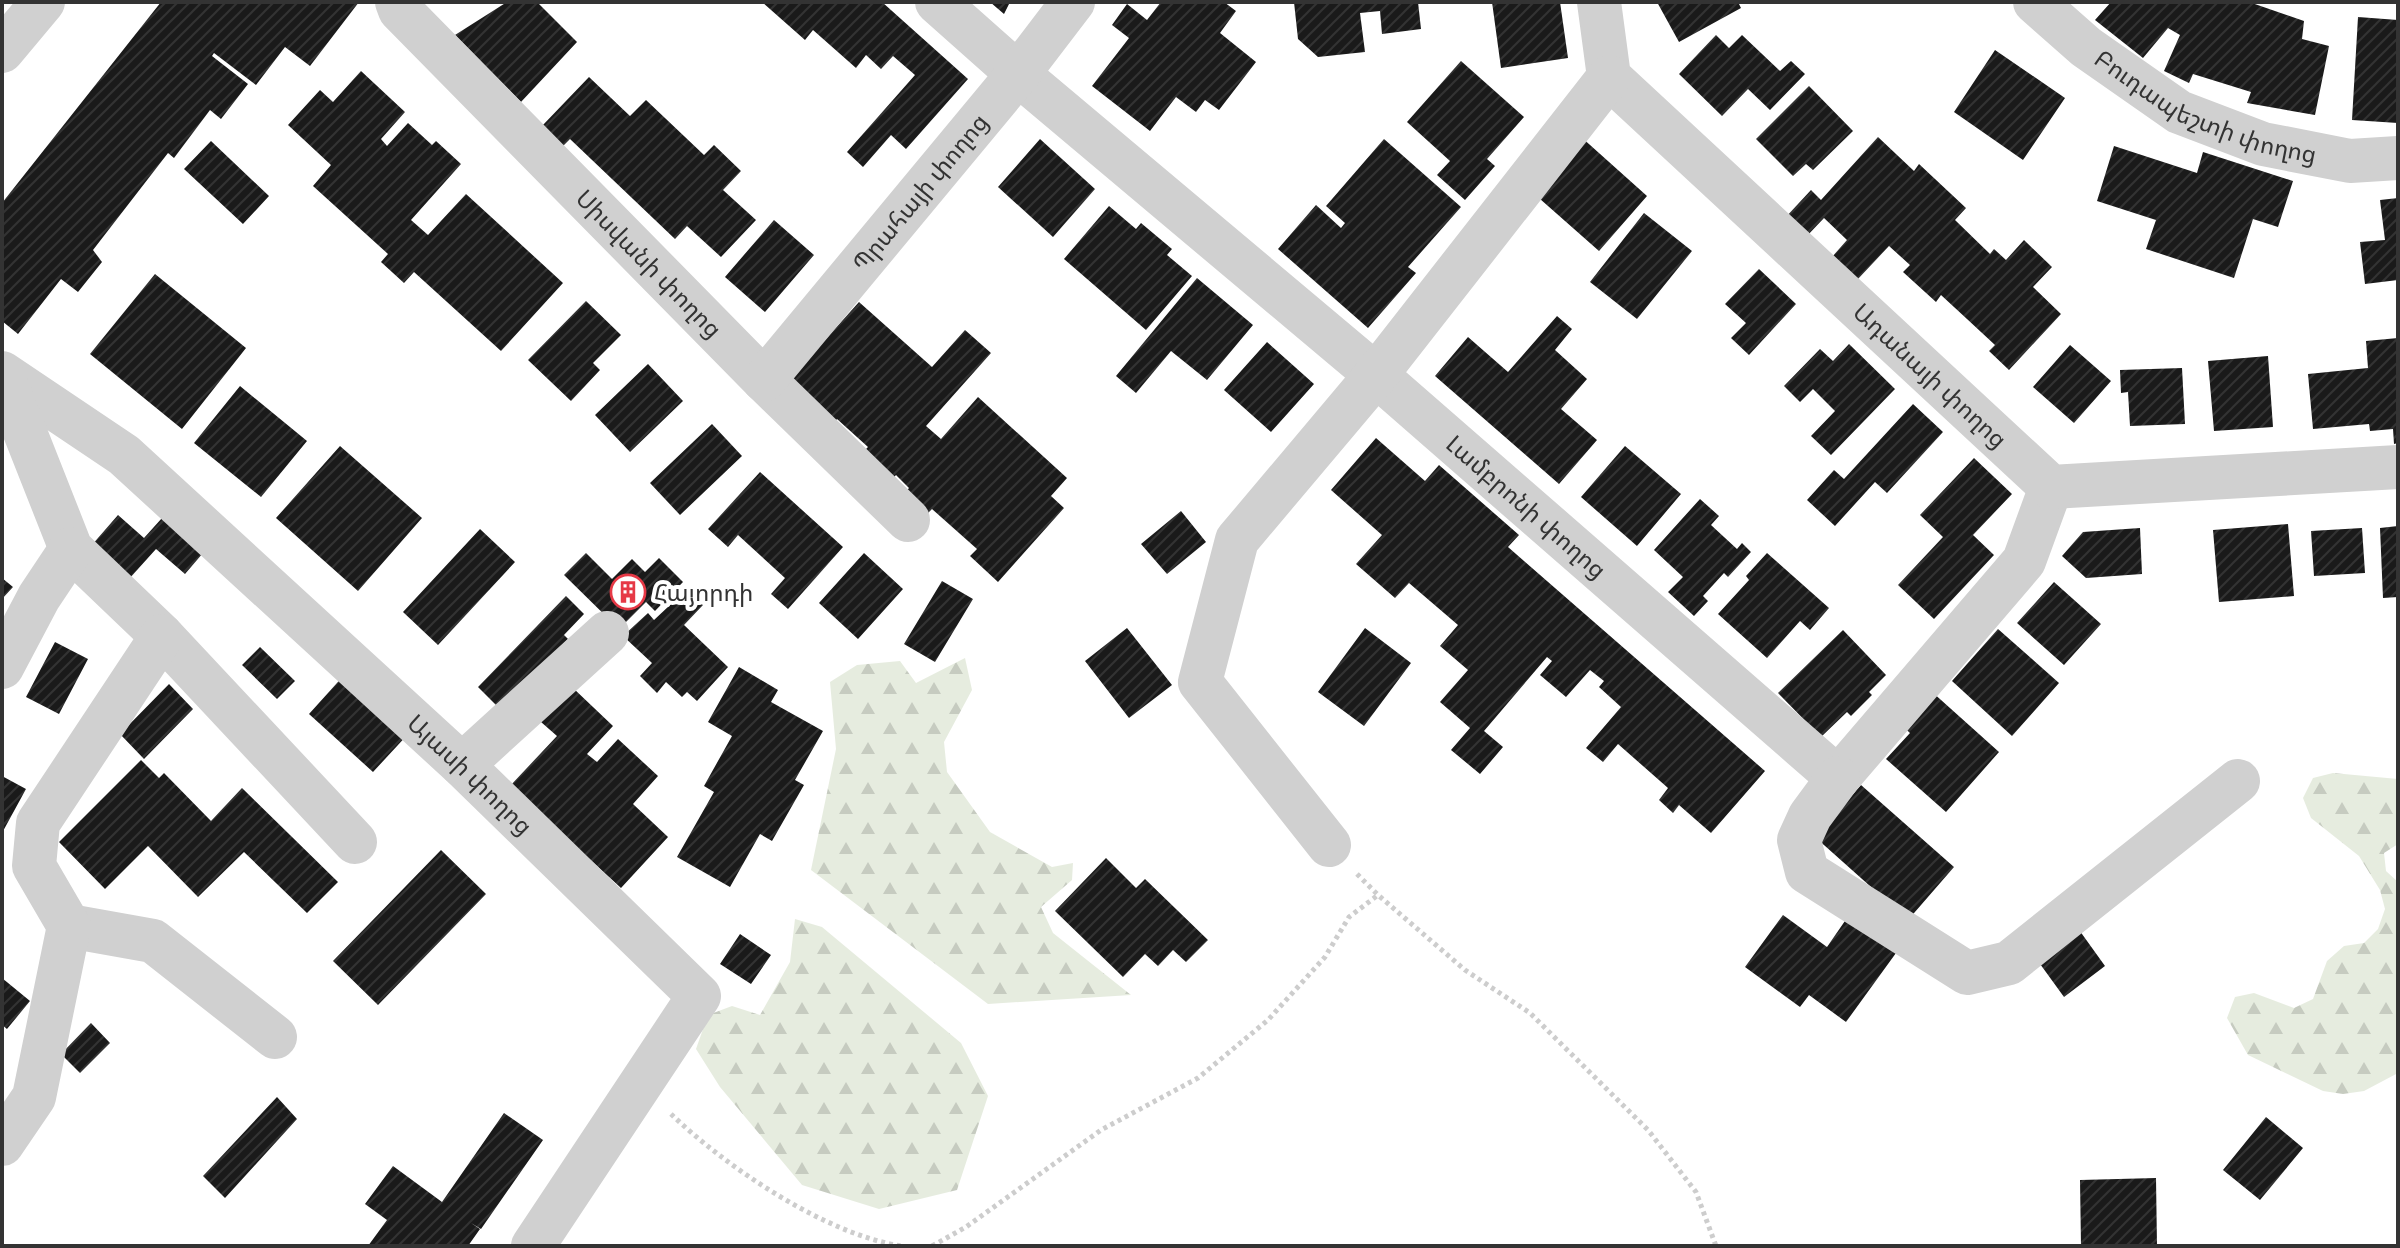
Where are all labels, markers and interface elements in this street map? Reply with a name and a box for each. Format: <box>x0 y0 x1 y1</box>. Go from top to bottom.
street label: Բուդապեշտի փողոց <box>2090 44 2319 169</box>
street label: Պրահայի փողոց <box>847 108 994 276</box>
street label: Սիսվանի փողոց <box>571 184 728 343</box>
street label: Ադանայի փողոց <box>1848 297 2013 454</box>
street label: Լամբրոնի փողոց <box>1441 430 1612 584</box>
building icon: Հայորդի <box>609 573 647 611</box>
place label: Հայորդի <box>654 579 753 607</box>
street label: Այասի փողոց <box>402 709 538 840</box>

